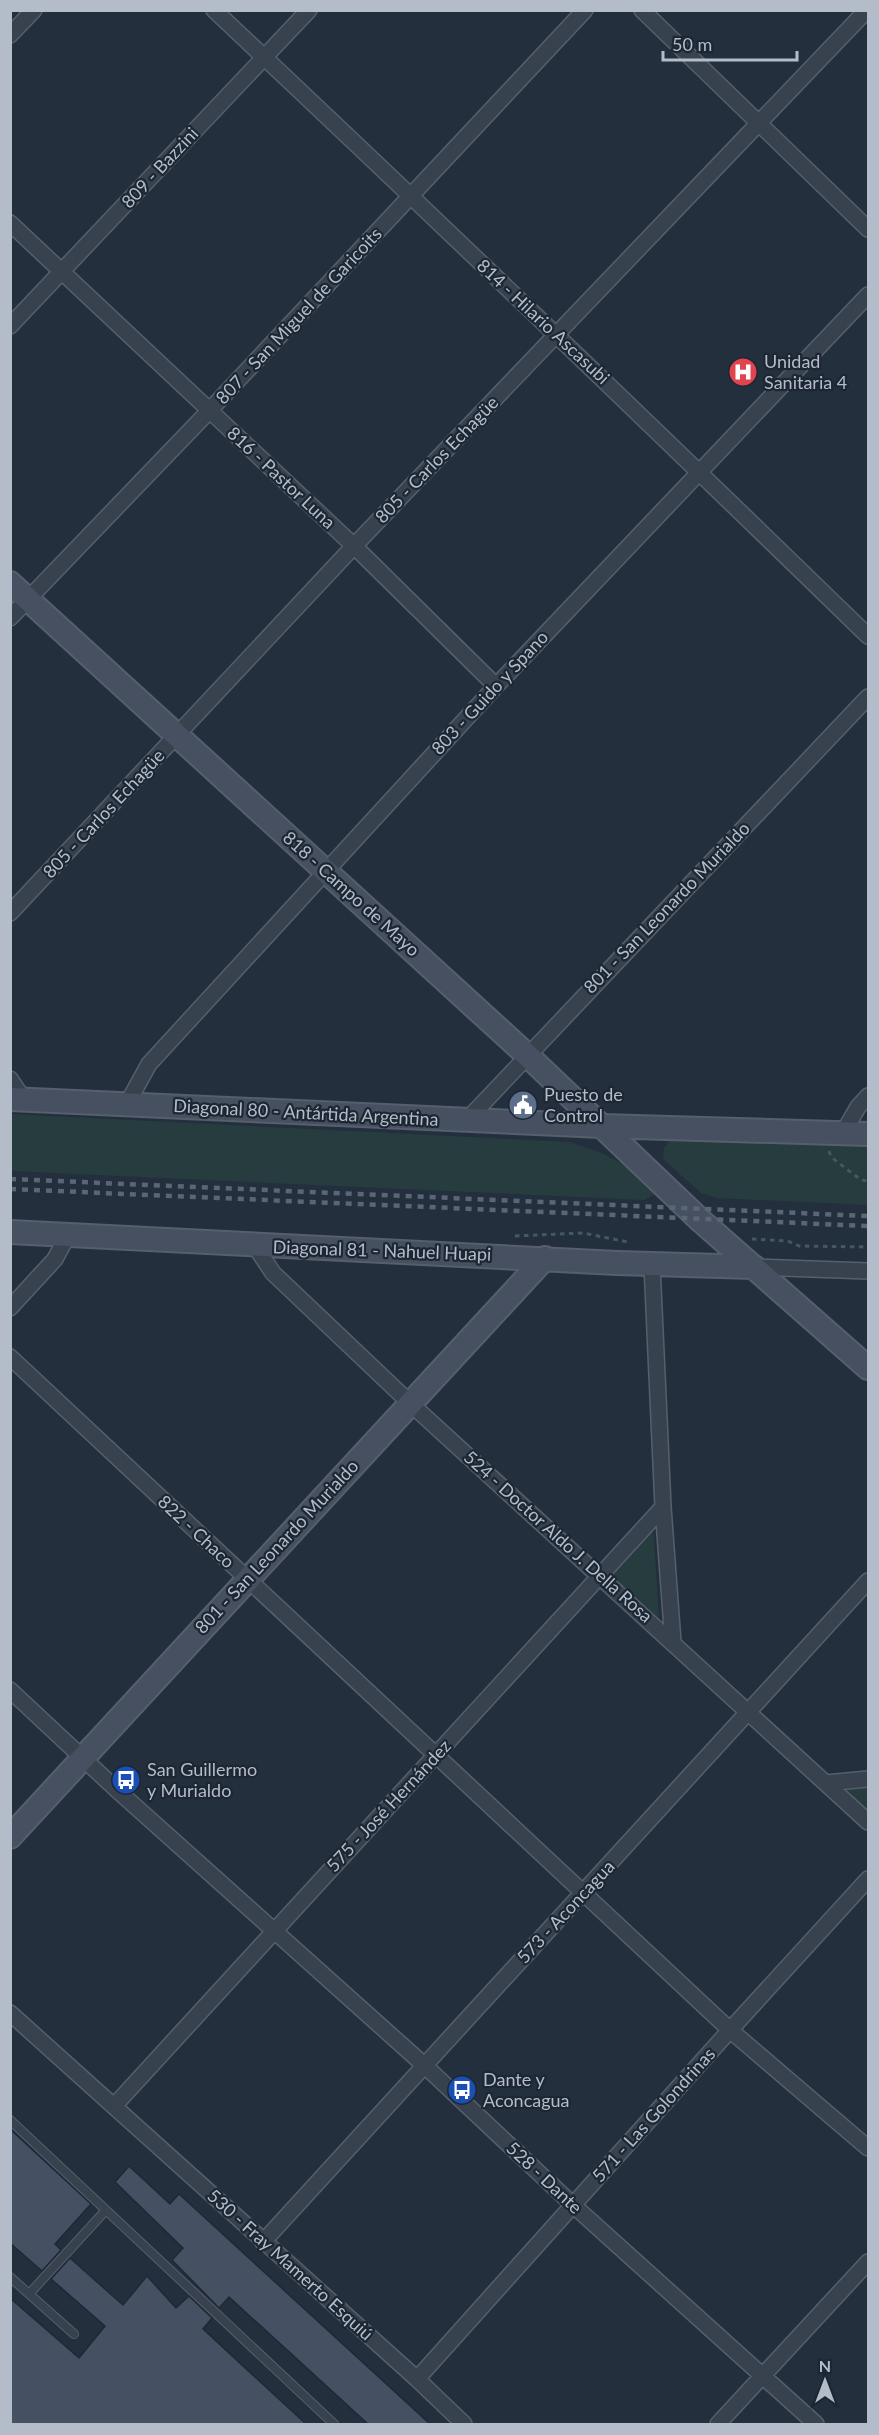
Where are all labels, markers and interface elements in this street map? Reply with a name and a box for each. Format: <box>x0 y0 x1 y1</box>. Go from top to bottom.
scale bar <box>663 24 796 62</box>
text: 50 m <box>672 33 712 55</box>
street label: 809 - Bazzini <box>116 122 202 212</box>
street label: 807 - San Miguel de Garicoits <box>211 222 386 408</box>
street label: 814 - Hilario Ascasubi <box>473 254 615 388</box>
place label: Unidad Sanitaria 4 <box>764 350 847 393</box>
hospital icon: Unidad Sanitaria 4 <box>727 356 759 388</box>
street label: 805 - Carlos Echagüe <box>370 391 503 527</box>
street label: 816 - Pastor Luna <box>223 422 340 533</box>
street label: 803 - Guido y Spano <box>426 626 552 759</box>
street label: 805 - Carlos Echagüe <box>38 744 169 882</box>
street label: 801 - San Leonardo Murialdo <box>579 817 754 998</box>
street label: 818 - Campo de Mayo <box>279 826 425 960</box>
place label: Puesto de Control <box>544 1083 623 1126</box>
public building icon: Puesto de Control <box>507 1089 539 1121</box>
street label: Diagonal 80 - Antártida Argentina <box>173 1094 439 1130</box>
street label: Diagonal 81 - Nahuel Huapi <box>272 1235 492 1265</box>
street label: 524 - Doctor Aldo J. Della Rosa <box>460 1446 658 1627</box>
street label: 801 - San Leonardo Murialdo <box>190 1455 363 1638</box>
street label: 822 - Chaco <box>154 1490 240 1572</box>
street label: 575 - José Hernández <box>321 1735 455 1876</box>
place label: San Guillermo y Murialdo <box>147 1758 257 1801</box>
bus stop icon: San Guillermo y Murialdo <box>110 1764 142 1796</box>
street label: 573 - Aconcagua <box>512 1855 619 1968</box>
street label: 571 - Las Golondrinas <box>587 2042 720 2186</box>
place label: Dante y Aconcagua <box>483 2068 570 2111</box>
bus stop icon: Dante y Aconcagua <box>446 2074 478 2106</box>
street label: 528 - Dante <box>502 2137 587 2218</box>
street label: 530 - Fray Mamerto Esquiú <box>203 2184 378 2344</box>
north arrow <box>795 2351 855 2411</box>
text: N <box>819 2356 831 2375</box>

